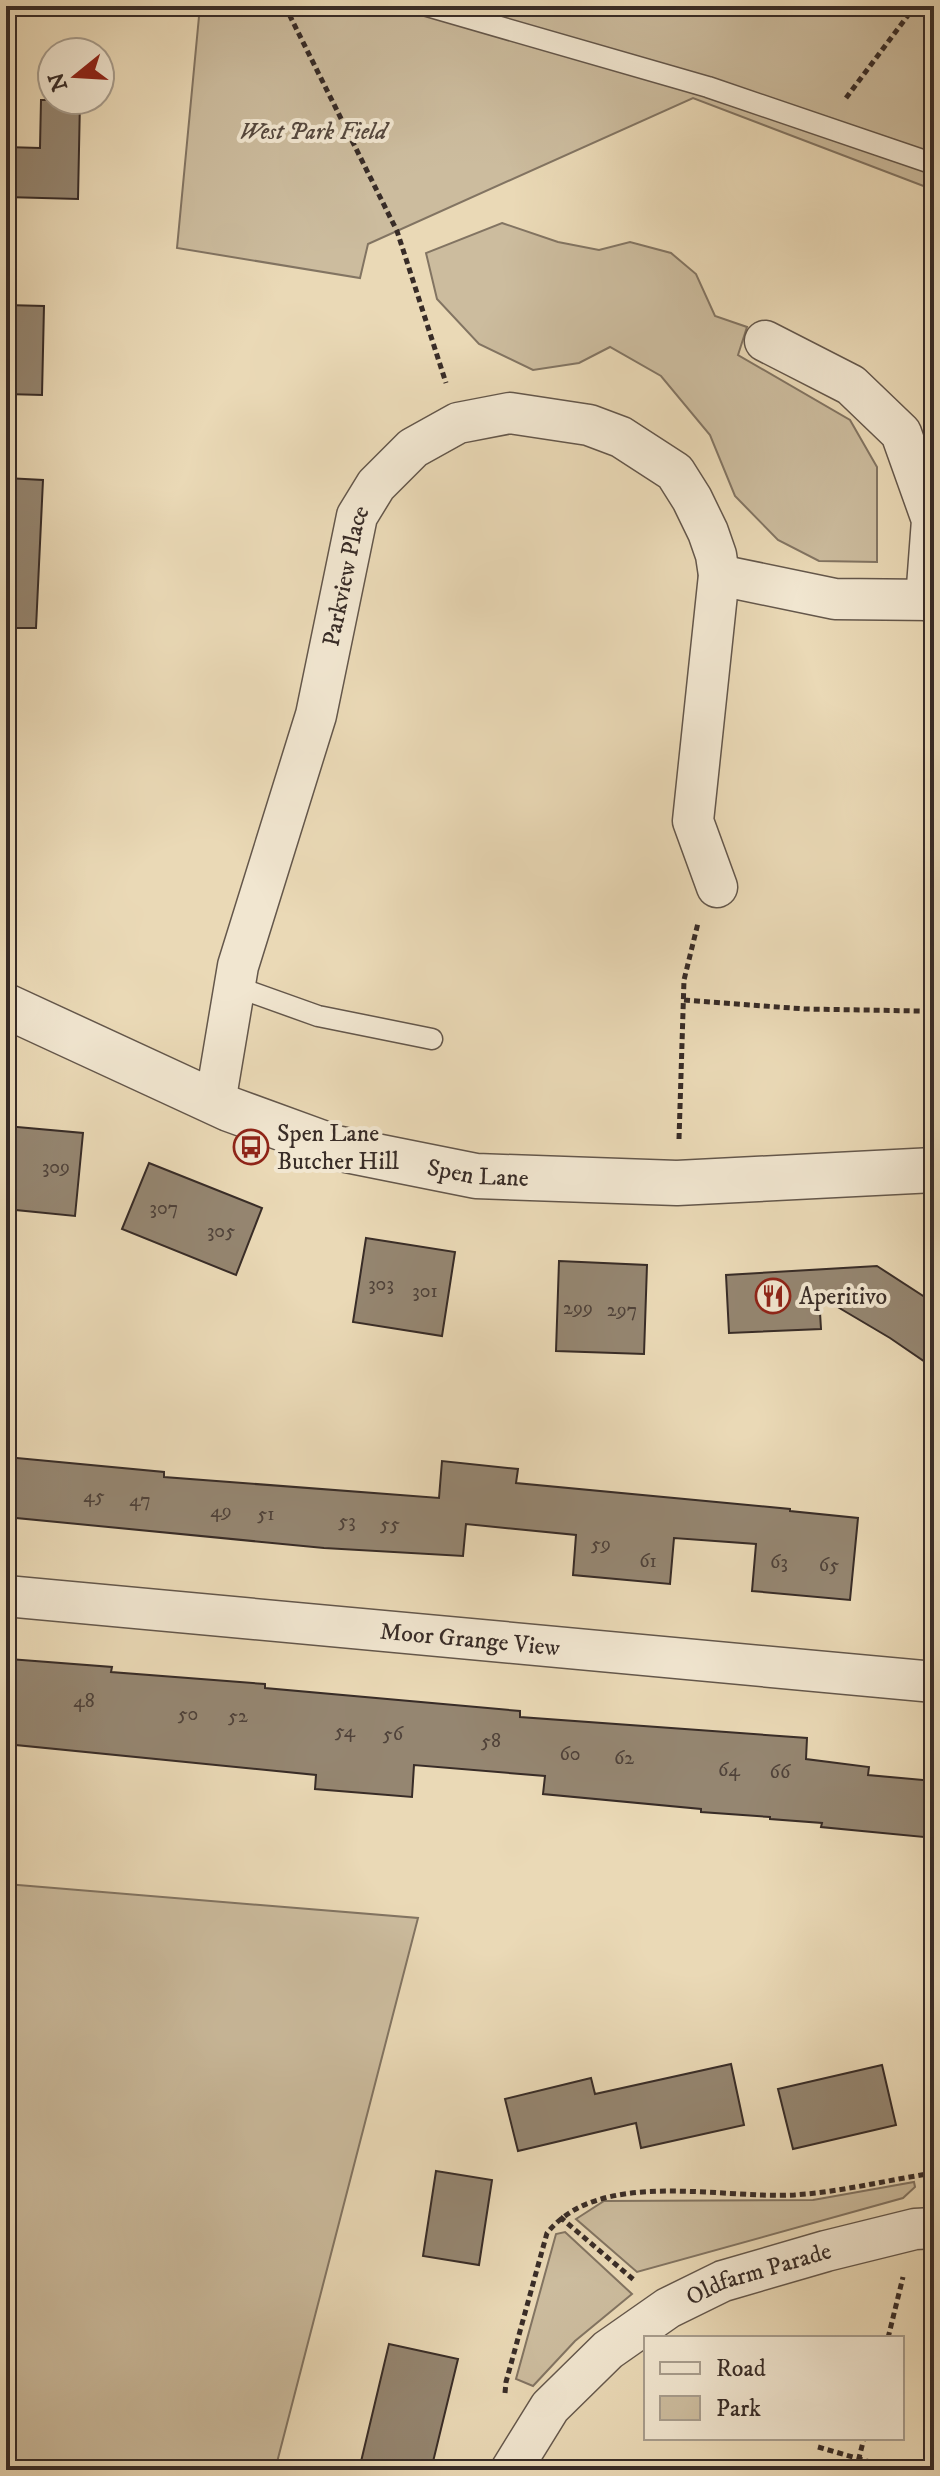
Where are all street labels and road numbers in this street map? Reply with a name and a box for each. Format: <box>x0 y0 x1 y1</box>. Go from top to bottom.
street label: Parkview Place <box>317 499 376 649</box>
street label: Spen Lane <box>424 1153 529 1194</box>
street label: Moor Grange View <box>379 1617 562 1663</box>
street label: Oldfarm Parade <box>681 2236 835 2313</box>

